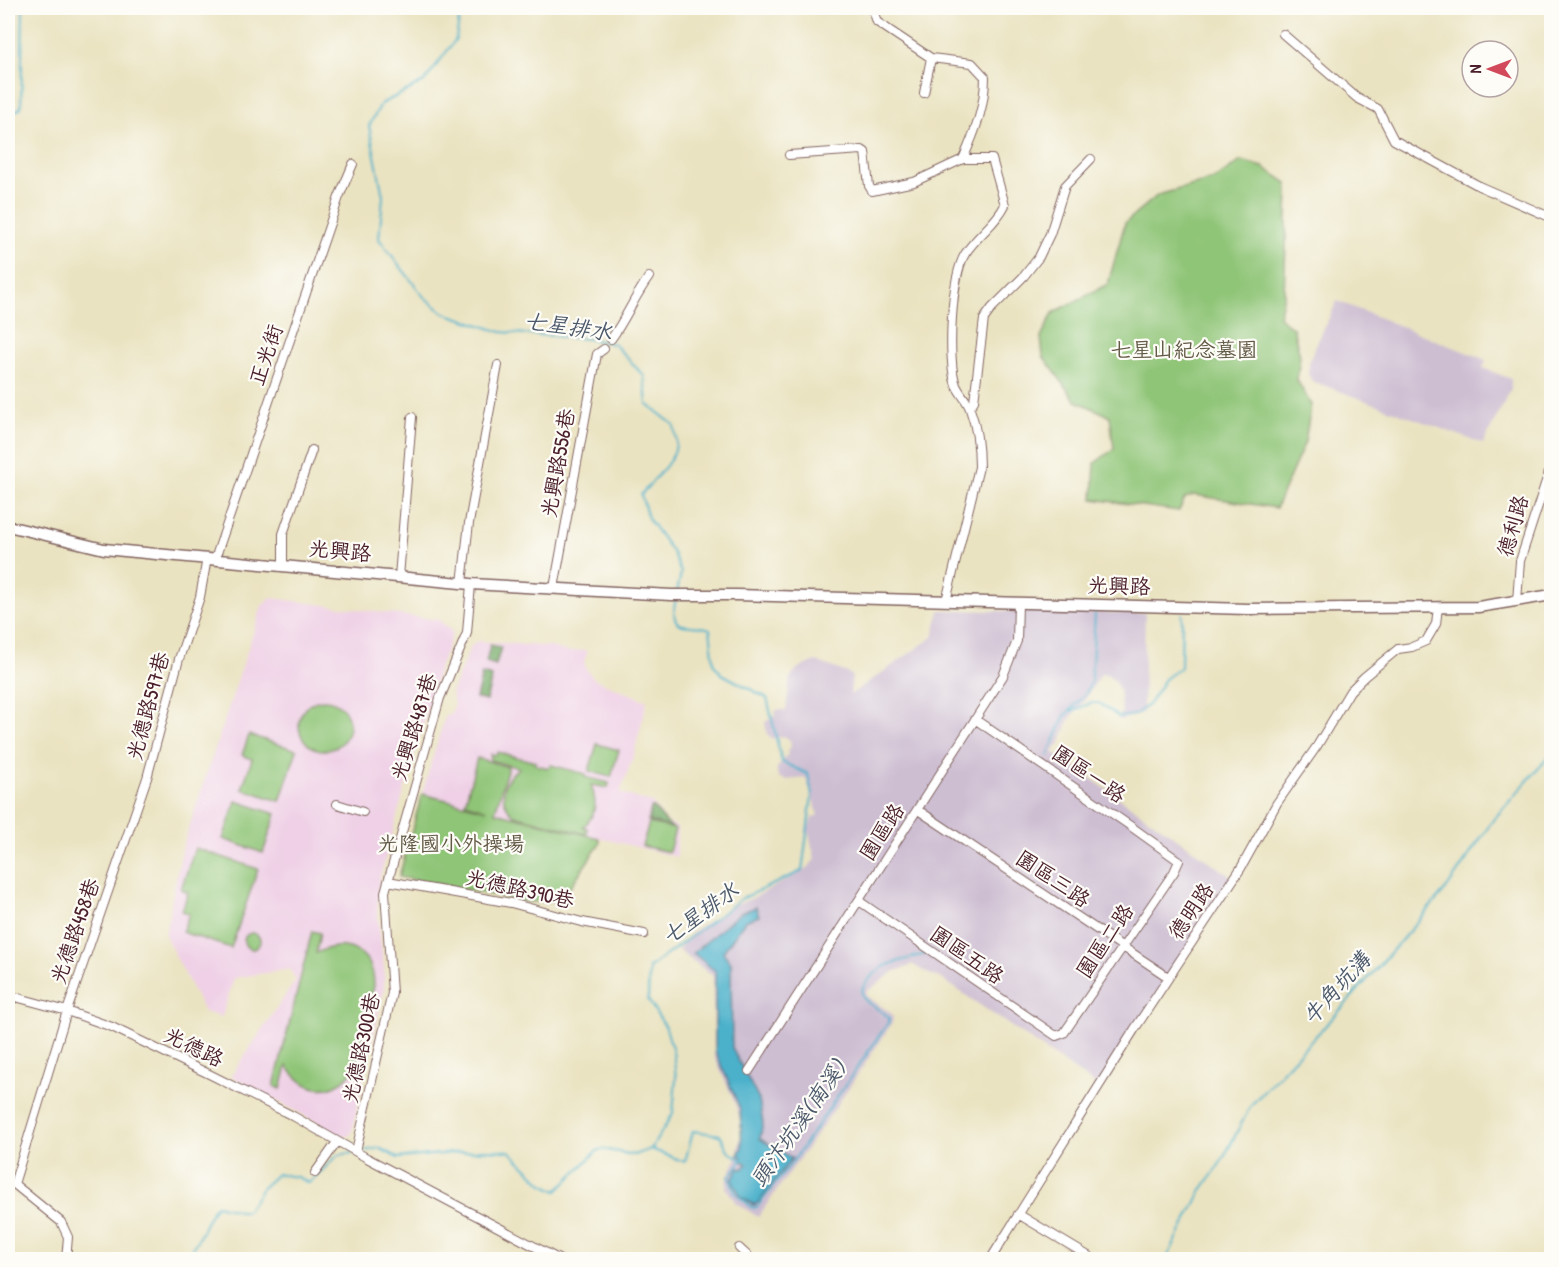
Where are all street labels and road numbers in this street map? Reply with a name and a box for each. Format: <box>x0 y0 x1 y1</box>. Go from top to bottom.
street label: 正光街 <box>242 320 289 389</box>
street label: 光興路556巷 <box>534 406 581 520</box>
street label: 德利路 <box>1490 492 1535 560</box>
street label: 光興路 <box>307 533 373 568</box>
street label: 光興路 <box>1087 570 1151 601</box>
street label: 光德路597巷 <box>119 649 176 763</box>
street label: 光興路487巷 <box>383 669 444 784</box>
street label: 園區一路 <box>1047 738 1132 810</box>
street label: 園區路 <box>852 797 911 866</box>
street label: 園區三路 <box>1010 843 1096 914</box>
street label: 光德路390巷 <box>463 862 577 915</box>
street label: 光德路458巷 <box>43 874 106 987</box>
street label: 德明路 <box>1161 876 1220 945</box>
street label: 園區二路 <box>1069 898 1140 984</box>
street label: 園區五路 <box>925 919 1010 991</box>
street label: 光德路300巷 <box>335 990 386 1106</box>
street label: 光德路 <box>160 1020 229 1073</box>

